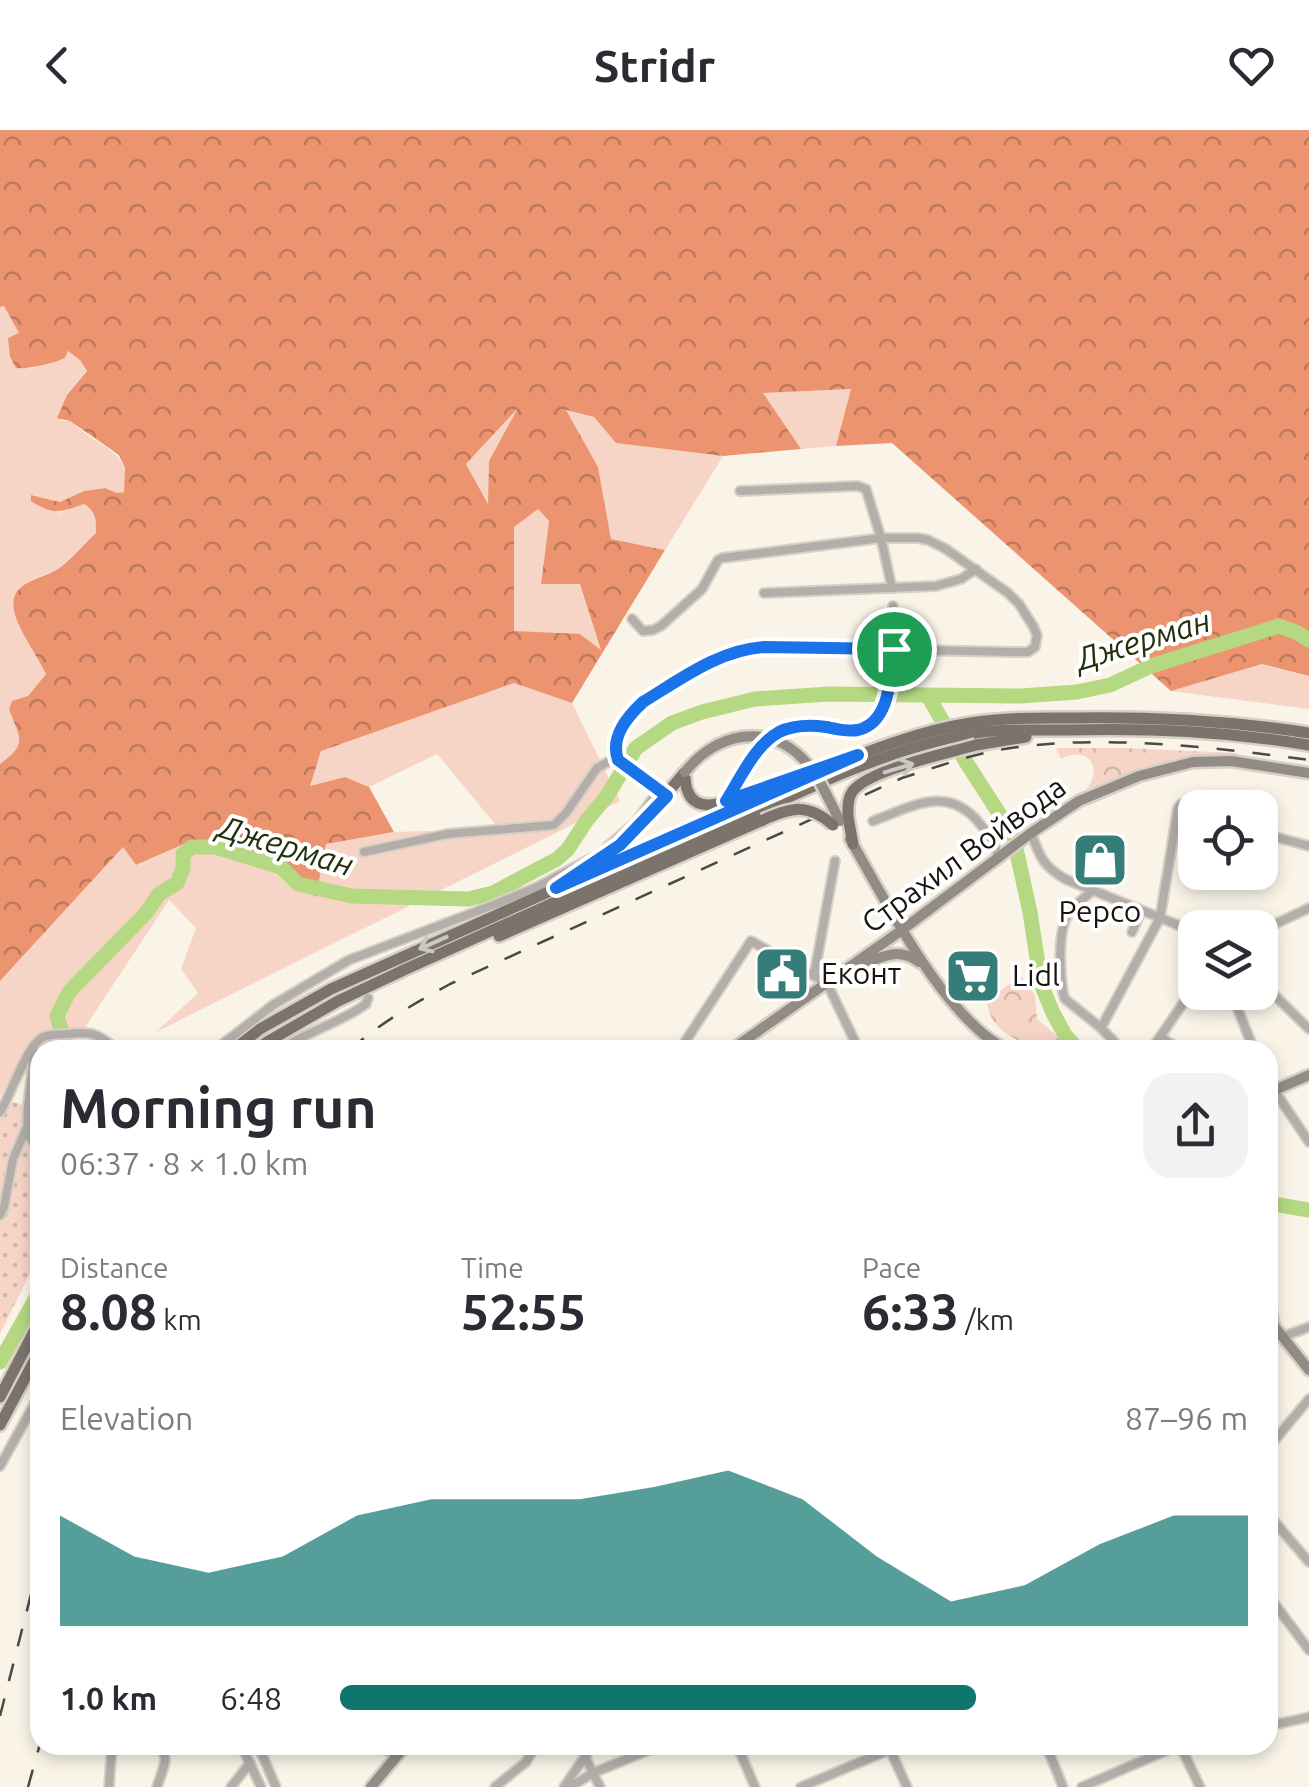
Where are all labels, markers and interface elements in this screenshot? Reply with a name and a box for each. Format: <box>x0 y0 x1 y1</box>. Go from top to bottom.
icon: back <box>30 38 85 93</box>
icon: heart <box>1224 38 1279 93</box>
text: Stridr <box>594 40 715 91</box>
water label: Джерман <box>1068 602 1214 677</box>
pin <box>852 607 937 692</box>
icon: arrive <box>867 622 922 677</box>
one-way arrow <box>882 758 914 776</box>
street label: Страхил Войвода <box>855 769 1072 939</box>
map controls <box>1178 790 1278 1010</box>
button: locate <box>1178 790 1278 890</box>
water label: Джерман <box>212 807 358 883</box>
shop icon: Pepco <box>1070 830 1130 890</box>
place label: Pepco <box>1059 894 1141 928</box>
button: layers <box>1178 910 1278 1010</box>
one-way arrow <box>418 935 449 953</box>
public building icon: Еконт <box>752 944 812 1004</box>
supermarket icon: Lidl <box>943 946 1003 1006</box>
place label: Еконт <box>821 956 901 990</box>
place label: Lidl <box>1012 958 1060 992</box>
button: share <box>1143 1073 1248 1178</box>
text: Morning run <box>60 1077 377 1138</box>
text: 06:37 · 8 × 1.0 km <box>60 1145 308 1181</box>
text: Distance <box>60 1252 168 1283</box>
text: Time <box>461 1252 524 1283</box>
text: Pace <box>862 1252 921 1283</box>
text: 8.08 <box>60 1283 157 1339</box>
text: 52:55 <box>461 1283 586 1339</box>
text: 6:33 <box>862 1283 959 1339</box>
text: km <box>157 1304 202 1335</box>
text: /km <box>959 1304 1014 1335</box>
text: Elevation <box>60 1400 193 1436</box>
text: 87–96 m <box>1125 1400 1248 1436</box>
text: 1.0 km <box>60 1680 157 1716</box>
text: 6:48 <box>220 1680 282 1716</box>

